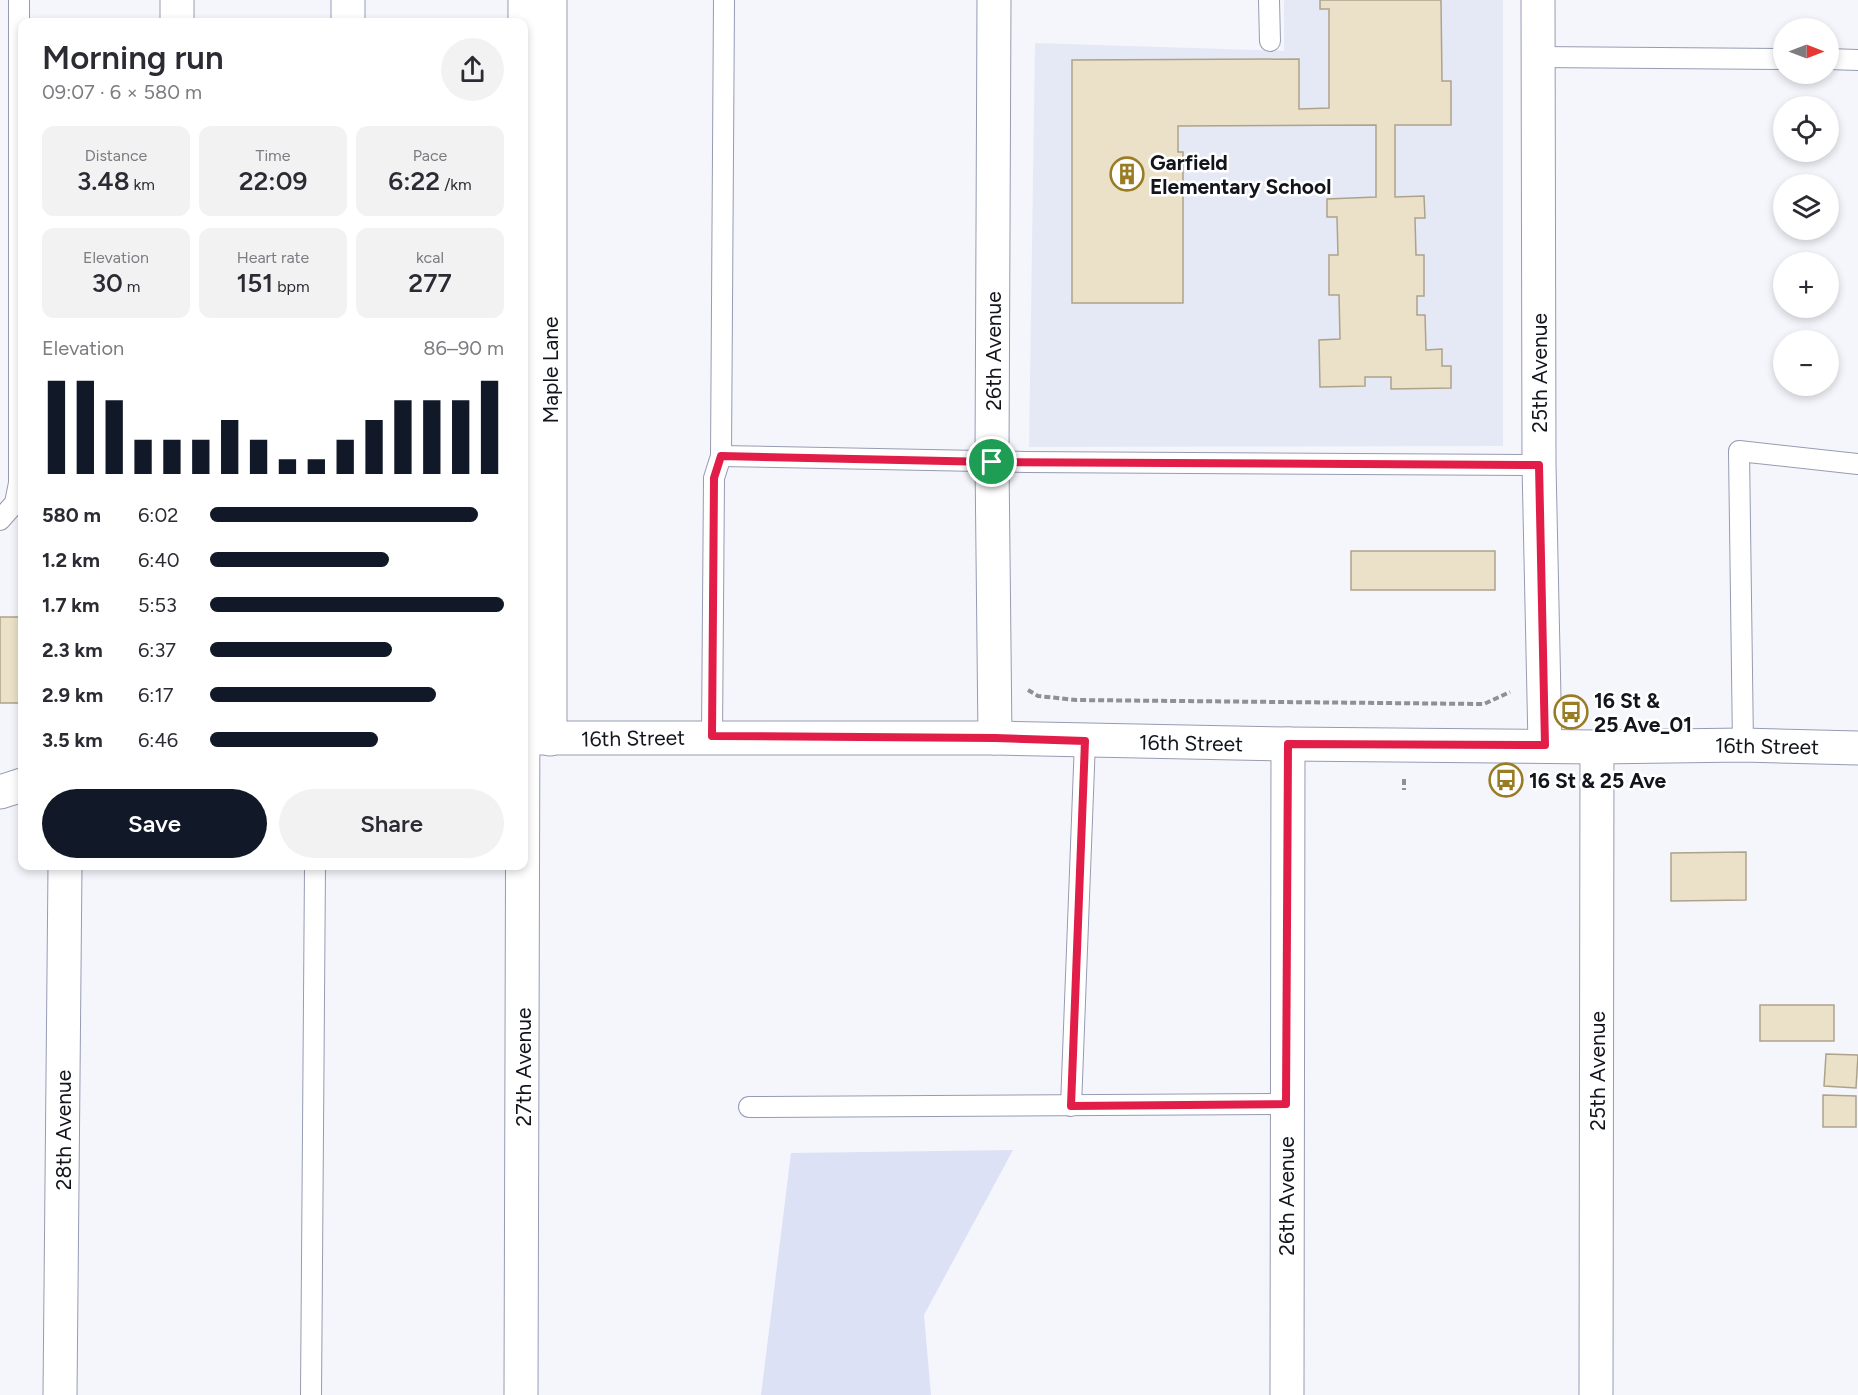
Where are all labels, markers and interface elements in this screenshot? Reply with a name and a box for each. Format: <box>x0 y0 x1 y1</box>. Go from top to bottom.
north arrow <box>1773 18 1839 84</box>
map controls <box>1773 18 1839 396</box>
text: Morning run <box>42 38 224 77</box>
button: share <box>441 38 504 101</box>
text: 09:07 · 6 × 580 m <box>42 80 202 104</box>
button: locate <box>1773 96 1839 162</box>
text: Distance <box>85 146 147 165</box>
text: Time <box>256 146 290 165</box>
text: Pace <box>413 146 447 165</box>
place label: Garfield Elementary School <box>1150 150 1331 199</box>
building icon: Garfield Elementary School <box>1109 156 1145 192</box>
text: 3.48 <box>77 165 130 197</box>
text: 22:09 <box>239 165 307 197</box>
text: 6:22 <box>388 165 440 197</box>
button: layers <box>1773 174 1839 240</box>
text: km <box>130 175 155 194</box>
text: /km <box>440 175 472 194</box>
text: Elevation <box>83 248 149 267</box>
text: Heart rate <box>237 248 309 267</box>
text: kcal <box>416 248 444 267</box>
button: + <box>1773 252 1839 318</box>
text: 30 <box>92 267 123 299</box>
text: 151 <box>236 267 273 299</box>
text: 277 <box>408 267 452 299</box>
text: m <box>123 277 140 296</box>
text: bpm <box>273 277 310 296</box>
street label: 26th Avenue <box>981 291 1006 411</box>
street label: 25th Avenue <box>1527 313 1552 433</box>
street label: Maple Lane <box>538 317 563 423</box>
button: − <box>1773 330 1839 396</box>
text: Elevation <box>42 336 124 360</box>
text: 86–90 m <box>423 336 504 360</box>
pin <box>966 436 1017 487</box>
icon: arrive <box>975 445 1008 478</box>
text: 580 m <box>42 503 101 527</box>
text: 6:02 <box>138 503 178 527</box>
text: 1.2 km <box>42 548 100 572</box>
text: 6:40 <box>138 548 180 572</box>
text: 1.7 km <box>42 593 99 617</box>
text: 5:53 <box>138 593 177 617</box>
text: 2.3 km <box>42 638 103 662</box>
text: 6:37 <box>138 638 176 662</box>
text: 2.9 km <box>42 683 103 707</box>
text: 6:17 <box>138 683 173 707</box>
place label: 16 St & 25 Ave_01 <box>1594 688 1692 737</box>
bus stop icon: 16 St & 25 Ave_01 <box>1553 694 1589 730</box>
street label: 16th Street <box>581 725 685 751</box>
text: 3.5 km <box>42 728 103 752</box>
text: 6:46 <box>138 728 178 752</box>
street label: 16th Street <box>1139 730 1243 756</box>
street label: 16th Street <box>1715 733 1819 759</box>
bus stop icon: 16 St & 25 Ave <box>1488 762 1524 798</box>
place label: 16 St & 25 Ave <box>1529 768 1667 793</box>
button: Save <box>42 789 267 858</box>
button: Share <box>279 789 504 858</box>
street label: 27th Avenue <box>511 1008 536 1126</box>
street label: 25th Avenue <box>1585 1011 1610 1131</box>
street label: 28th Avenue <box>51 1070 76 1190</box>
street label: 26th Avenue <box>1274 1136 1299 1256</box>

